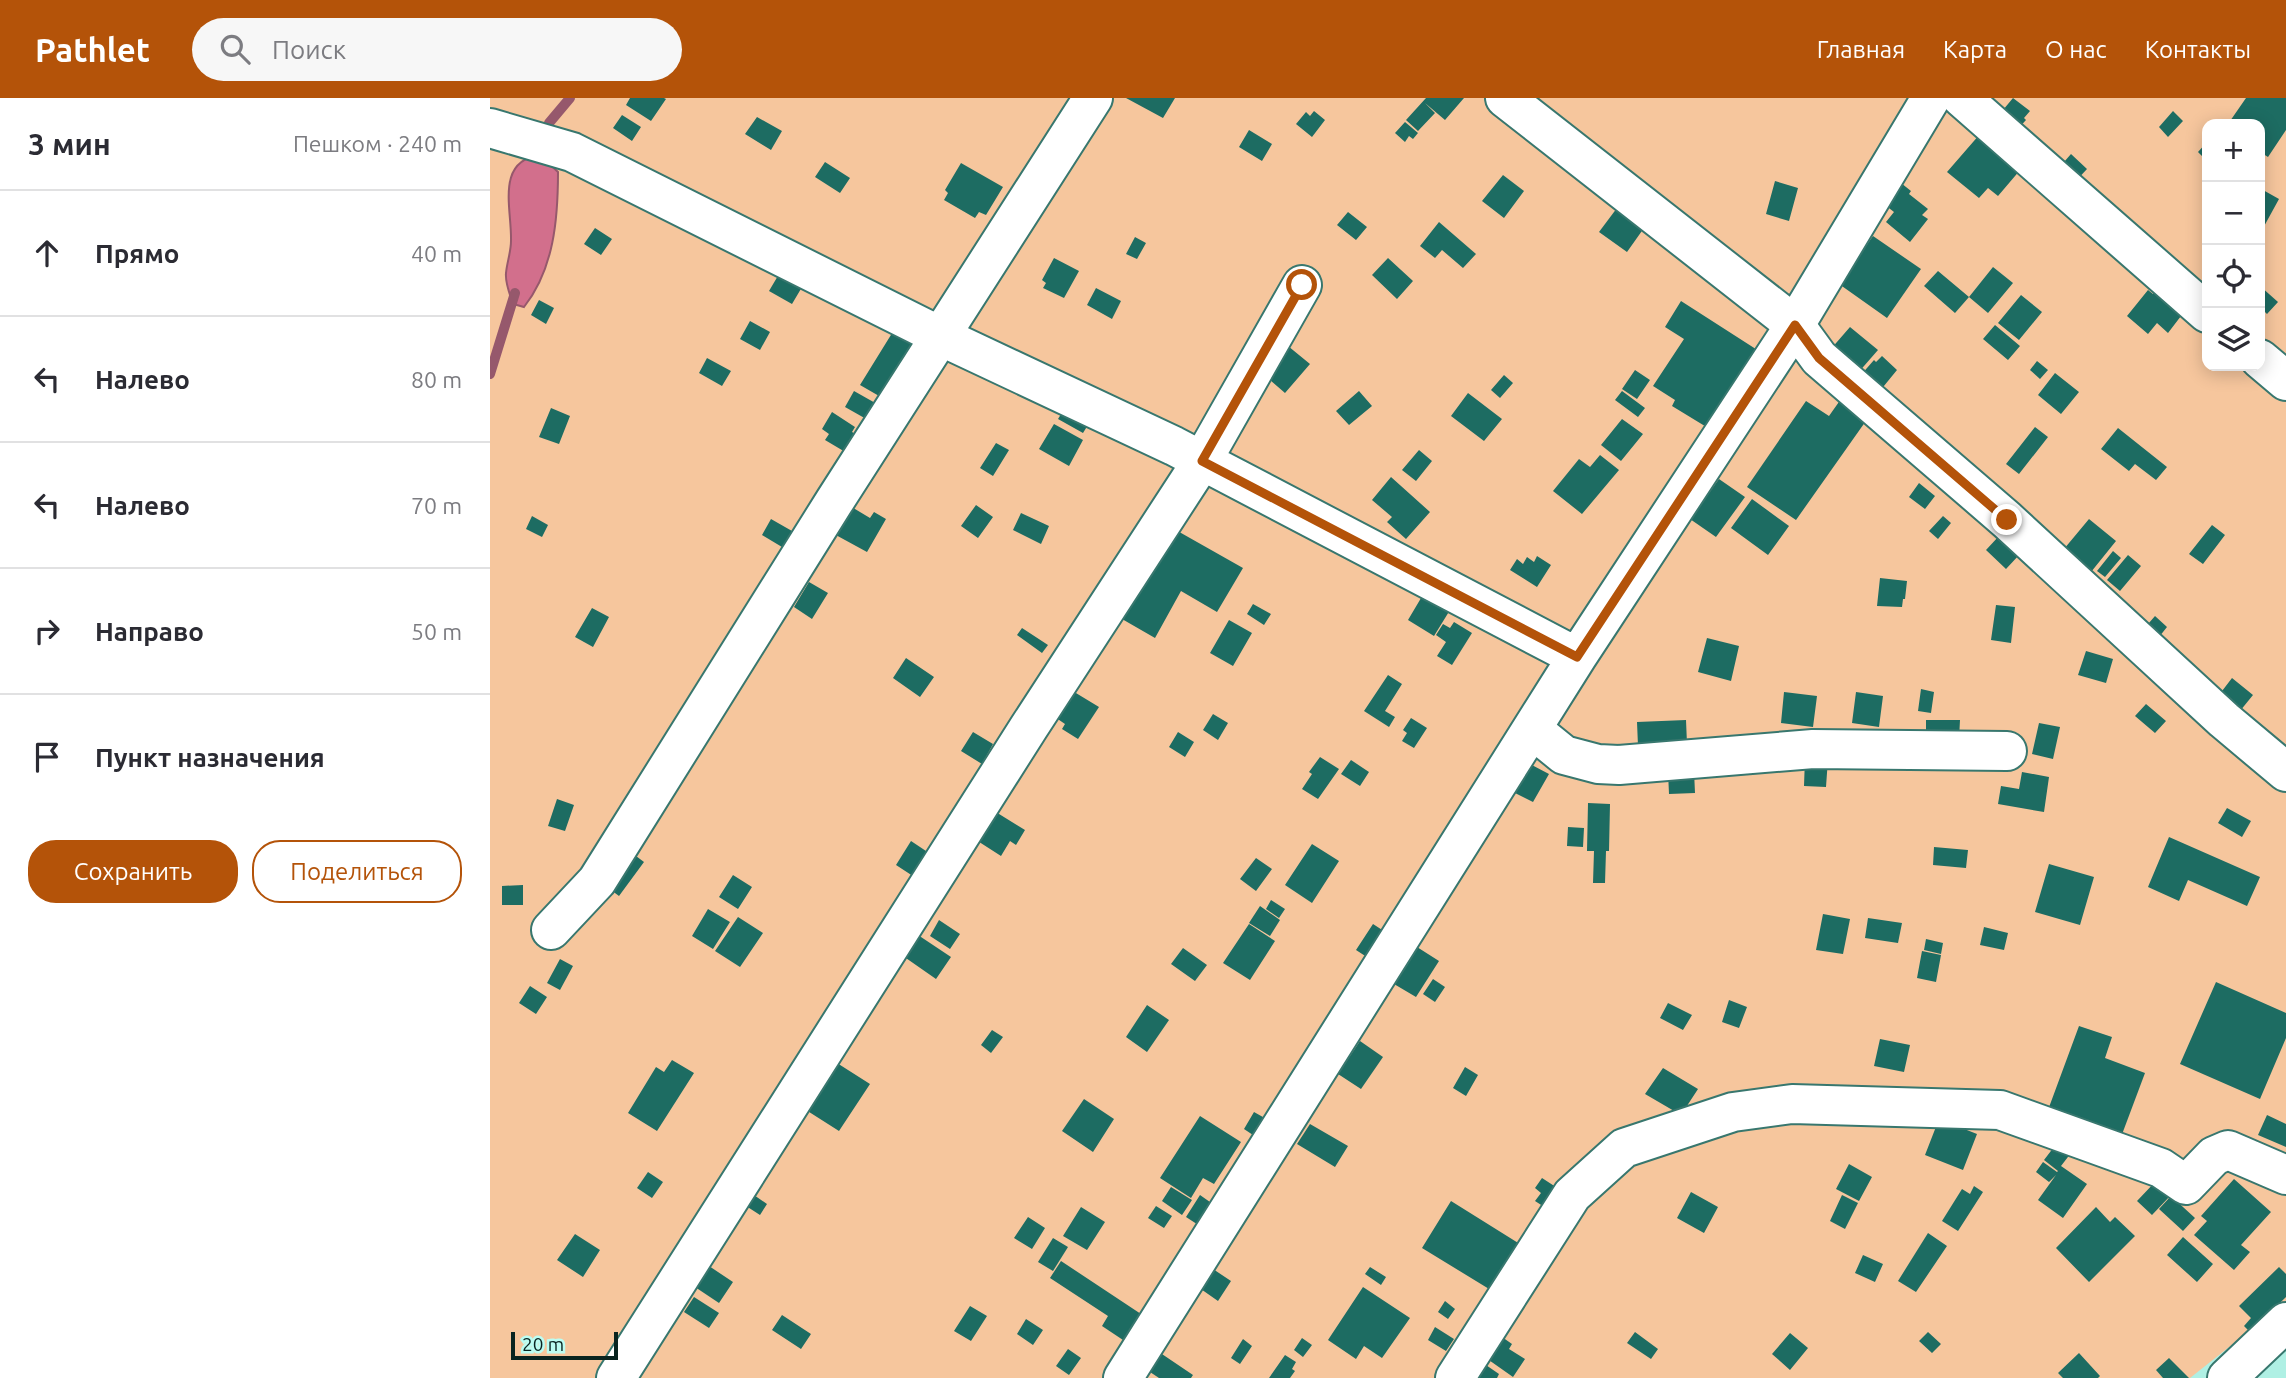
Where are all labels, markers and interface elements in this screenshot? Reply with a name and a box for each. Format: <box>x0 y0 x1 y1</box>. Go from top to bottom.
search box <box>192 18 682 81</box>
icon: search <box>216 30 254 68</box>
text: Pathlet <box>35 31 150 68</box>
text: Поиск <box>272 35 346 64</box>
text: Главная <box>1817 36 1905 63</box>
text: Карта <box>1943 36 2007 63</box>
text: О нас <box>2045 36 2107 63</box>
text: Контакты <box>2145 36 2251 63</box>
map controls <box>2202 119 2265 371</box>
button: + <box>2202 119 2265 182</box>
text: 3 мин <box>28 127 111 161</box>
text: Пешком · 240 m <box>293 131 462 156</box>
button: − <box>2202 182 2265 245</box>
icon: ahead <box>28 234 66 272</box>
text: Прямо <box>95 239 179 268</box>
text: 40 m <box>411 241 462 266</box>
button: locate <box>2202 245 2265 308</box>
route start <box>1286 269 1317 300</box>
button: layers <box>2202 308 2265 371</box>
icon: left <box>28 360 66 398</box>
text: Налево <box>95 365 190 394</box>
text: 80 m <box>411 367 462 392</box>
icon: left <box>28 486 66 524</box>
text: Налево <box>95 491 190 520</box>
text: 70 m <box>411 493 462 518</box>
route end <box>1991 504 2022 535</box>
icon: right <box>28 612 66 650</box>
text: Направо <box>95 617 204 646</box>
text: 50 m <box>411 619 462 644</box>
icon: arrive <box>28 738 66 776</box>
text: Пункт назначения <box>95 743 325 772</box>
button: Сохранить <box>28 840 238 903</box>
button: Поделиться <box>252 840 462 903</box>
scale bar <box>511 1329 618 1361</box>
text: 20 m <box>522 1333 564 1355</box>

